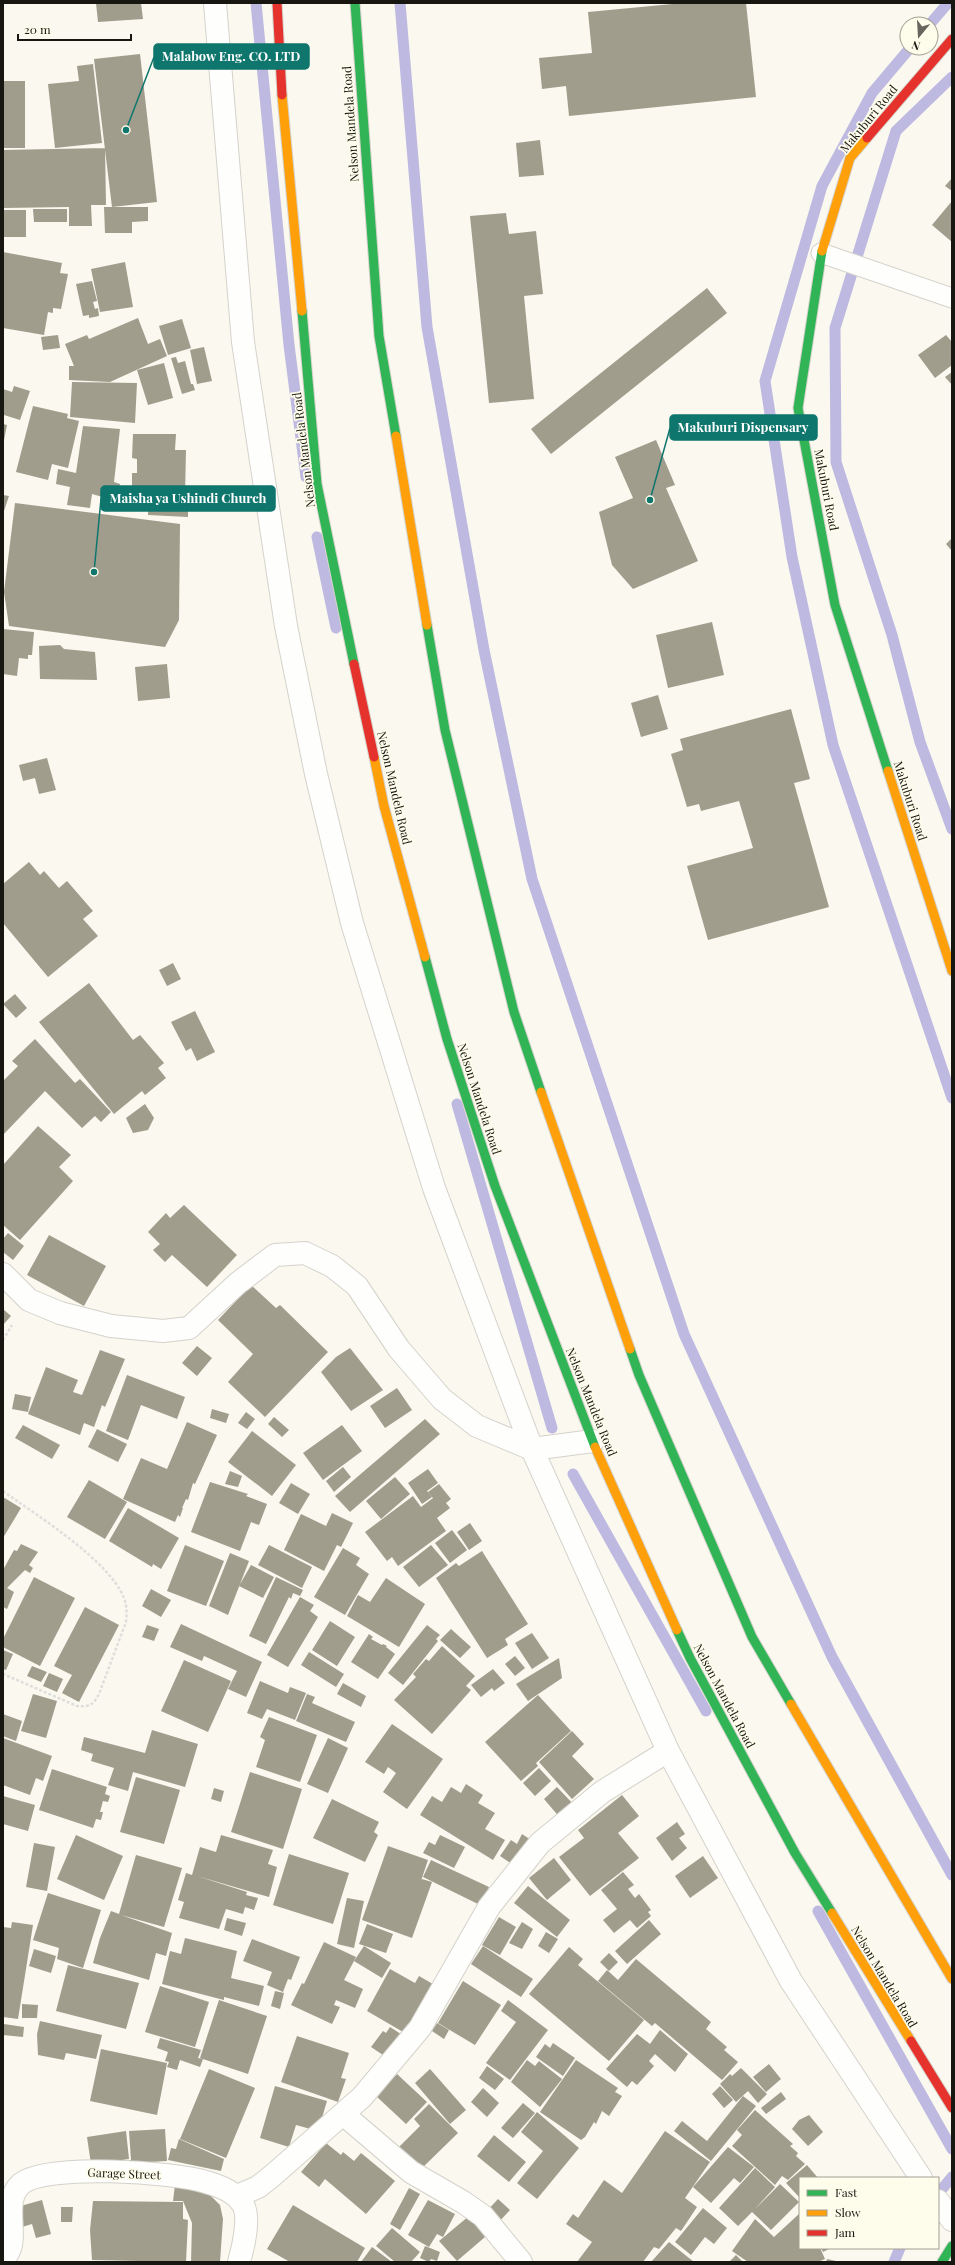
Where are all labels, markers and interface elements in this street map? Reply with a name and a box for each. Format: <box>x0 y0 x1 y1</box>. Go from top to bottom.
scale bar <box>18 16 131 42</box>
north arrow <box>899 16 939 56</box>
text: 20 m <box>24 21 51 37</box>
text: N <box>910 38 922 54</box>
callout: Malabow Eng. CO. LTD <box>154 44 309 69</box>
text: Malabow Eng. CO. LTD <box>162 47 300 64</box>
street label: Nelson Mandela Road <box>338 66 362 182</box>
street label: Makuburi Road <box>836 81 901 156</box>
street label: Nelson Mandela Road <box>288 392 318 509</box>
callout: Makuburi Dispensary <box>670 415 817 440</box>
text: Makuburi Dispensary <box>678 418 809 435</box>
street label: Makuburi Road <box>811 448 843 532</box>
callout: Maisha ya Ushindi Church <box>101 486 275 511</box>
text: Maisha ya Ushindi Church <box>109 489 267 506</box>
street label: Nelson Mandela Road <box>374 729 416 846</box>
street label: Makuburi Road <box>891 759 931 843</box>
street label: Nelson Mandela Road <box>454 1041 505 1156</box>
street label: Nelson Mandela Road <box>563 1345 621 1458</box>
street label: Nelson Mandela Road <box>691 1641 759 1751</box>
street label: Nelson Mandela Road <box>848 1923 922 2030</box>
street label: Garage Street <box>87 2164 162 2182</box>
legend <box>799 2177 939 2249</box>
text: Fast <box>835 2184 858 2200</box>
text: Slow <box>835 2204 861 2220</box>
text: Jam <box>834 2224 856 2240</box>

